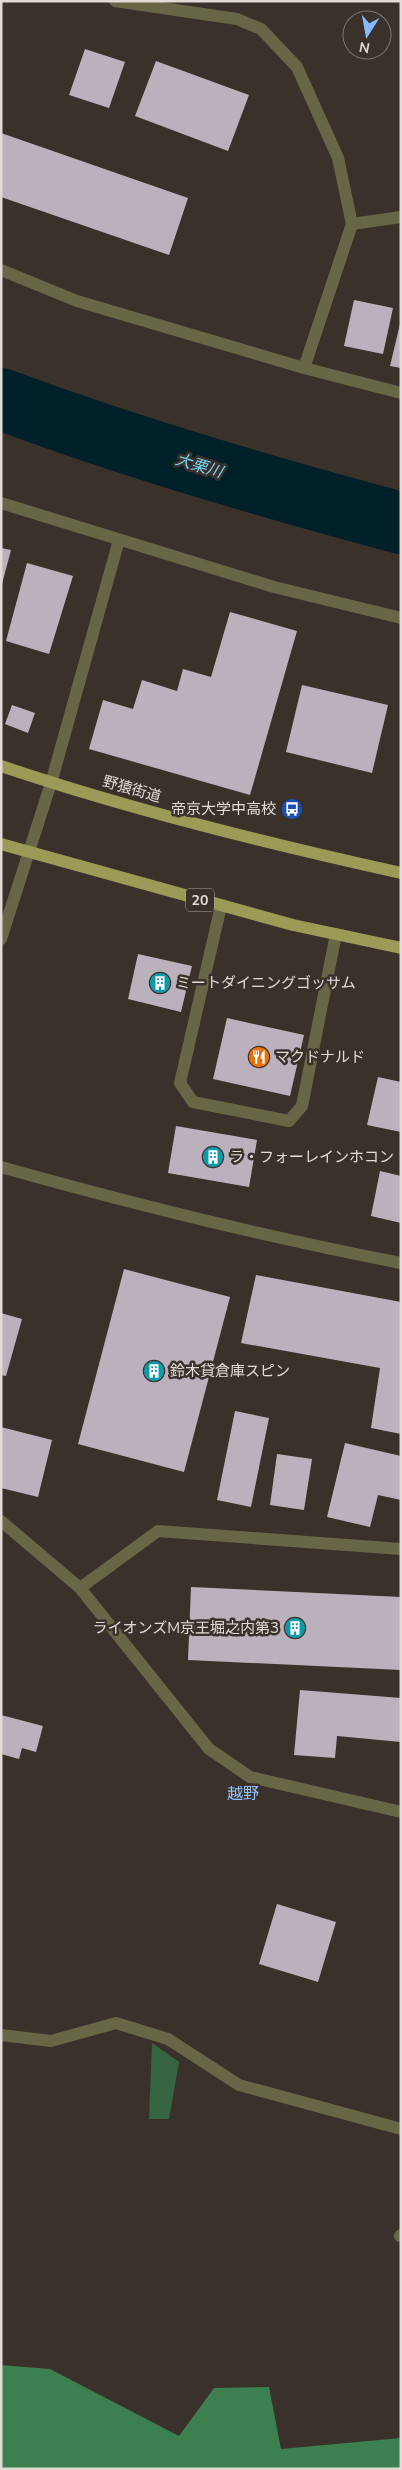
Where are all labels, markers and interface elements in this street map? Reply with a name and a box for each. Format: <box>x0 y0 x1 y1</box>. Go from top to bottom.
north arrow <box>342 10 392 60</box>
text: N <box>358 37 372 58</box>
water label: 大栗川 <box>173 448 227 484</box>
street label: 野猿街道 <box>100 771 164 807</box>
bus stop icon: 帝京大学中高校 <box>280 797 304 821</box>
place label: 帝京大学中高校 <box>171 799 276 819</box>
road number: 20 <box>186 888 214 912</box>
building icon: ミートダイニングゴッサム <box>148 971 172 995</box>
place label: ミートダイニングゴッサム <box>176 973 356 993</box>
restaurant icon: マクドナルド <box>247 1045 271 1069</box>
place label: マクドナルド <box>275 1047 365 1067</box>
building icon: ラ・フォーレインホコン <box>201 1145 225 1169</box>
place label: ラ・フォーレインホコン <box>229 1147 394 1167</box>
building icon: 鈴木貸倉庫スピン <box>142 1359 166 1383</box>
place label: 鈴木貸倉庫スピン <box>170 1361 290 1381</box>
building icon: ライオンズM京王堀之内第3 <box>283 1616 307 1640</box>
place label: ライオンズM京王堀之内第3 <box>92 1618 279 1638</box>
district label: 越野 <box>227 1783 259 1805</box>

